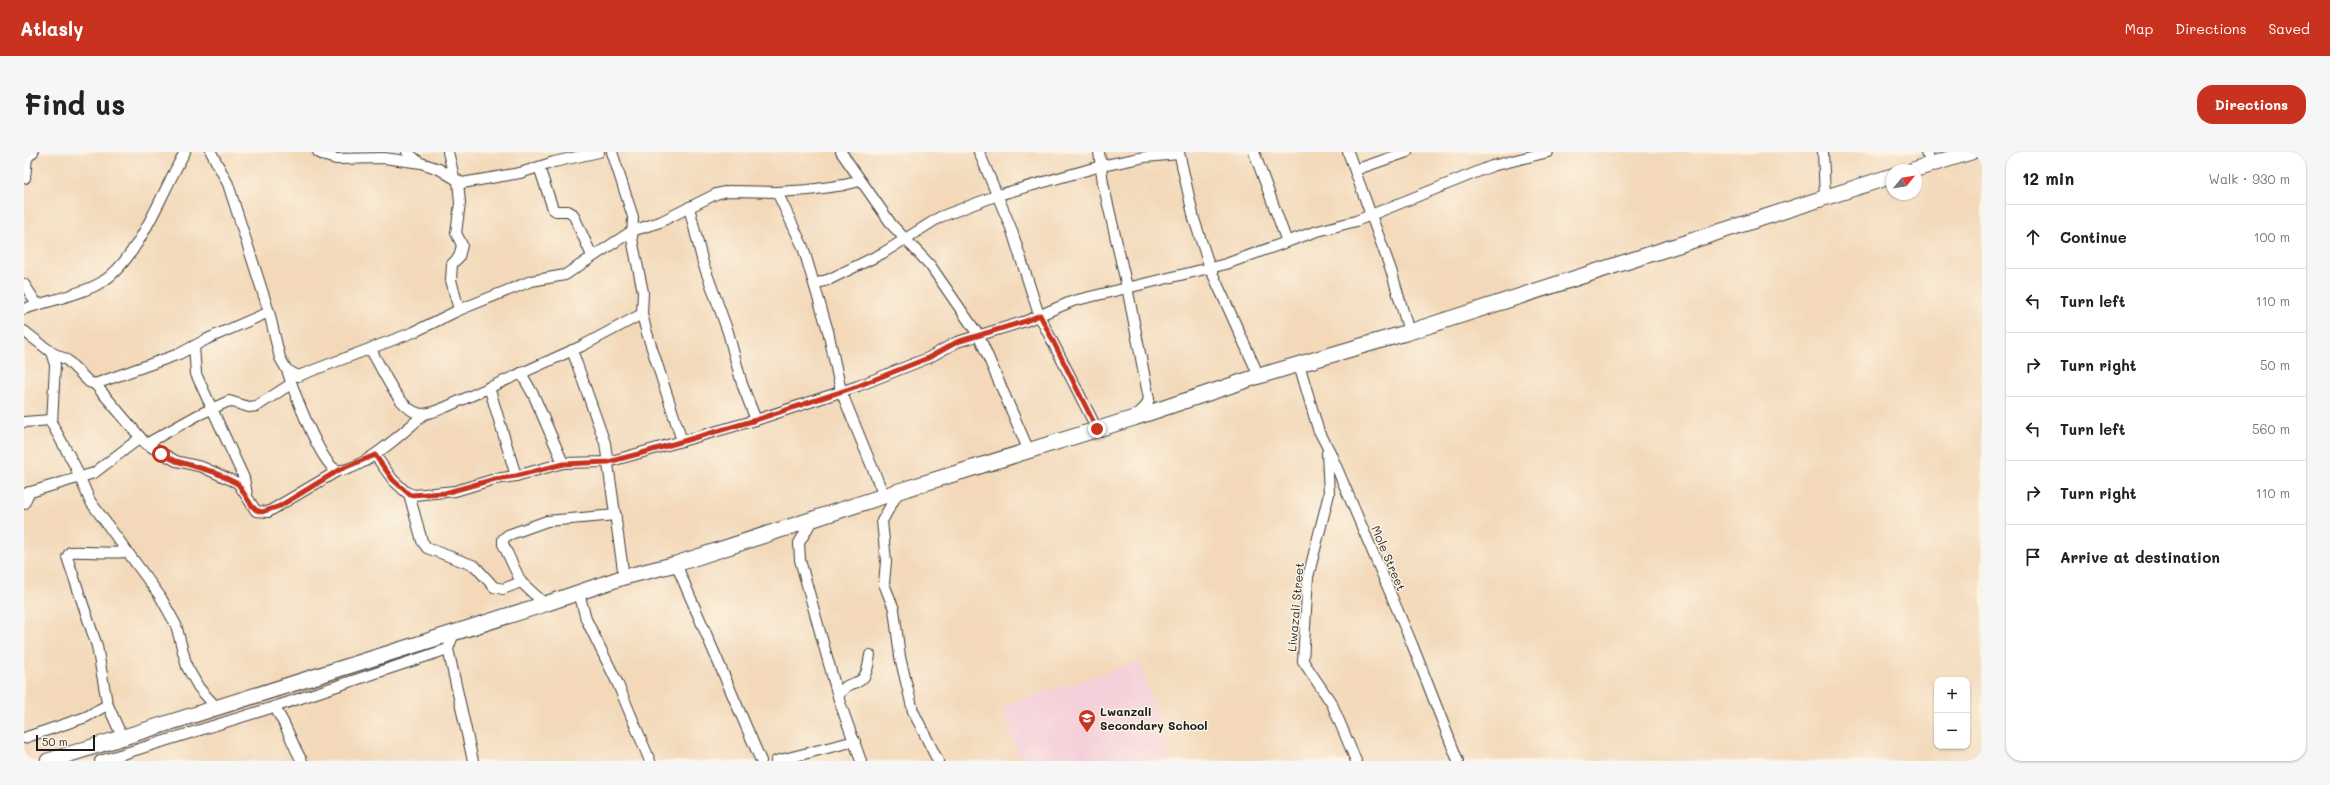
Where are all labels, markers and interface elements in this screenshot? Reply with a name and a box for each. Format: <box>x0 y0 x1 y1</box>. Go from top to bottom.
text: Atlasly <box>20 16 83 41</box>
text: Map <box>2125 19 2153 38</box>
text: Directions <box>2175 19 2246 38</box>
text: Saved <box>2268 19 2310 38</box>
button: Directions <box>2197 85 2306 124</box>
text: Find us <box>24 86 125 122</box>
north arrow <box>1886 164 1922 200</box>
text: 12 min <box>2022 167 2074 189</box>
text: Walk · 930 m <box>2208 170 2290 187</box>
icon: ahead <box>2022 226 2044 248</box>
text: Continue <box>2060 227 2127 247</box>
text: 100 m <box>2254 228 2290 245</box>
icon: left <box>2022 290 2044 312</box>
text: Turn left <box>2060 291 2125 311</box>
text: 110 m <box>2256 292 2290 309</box>
icon: right <box>2022 354 2044 376</box>
text: Turn right <box>2060 355 2137 375</box>
text: 50 m <box>2260 356 2290 373</box>
icon: left <box>2022 418 2044 440</box>
text: Turn left <box>2060 419 2125 439</box>
route end <box>1088 420 1106 438</box>
text: 560 m <box>2252 420 2290 437</box>
route start <box>152 445 170 463</box>
icon: right <box>2022 482 2044 504</box>
text: Turn right <box>2060 483 2137 503</box>
text: 110 m <box>2256 484 2290 501</box>
street label: Mole Street <box>1368 523 1410 593</box>
icon: arrive <box>2022 546 2044 568</box>
text: Arrive at destination <box>2060 547 2220 567</box>
street label: Liwazali Street <box>1283 562 1307 652</box>
map controls <box>1934 677 1970 749</box>
button: + <box>1934 677 1970 713</box>
place label: Lwanzali Secondary School <box>1100 703 1208 733</box>
school or university icon: Lwanzali Secondary School <box>1077 708 1097 733</box>
button: − <box>1934 713 1970 749</box>
scale bar <box>36 733 95 752</box>
text: 50 m <box>42 734 68 749</box>

